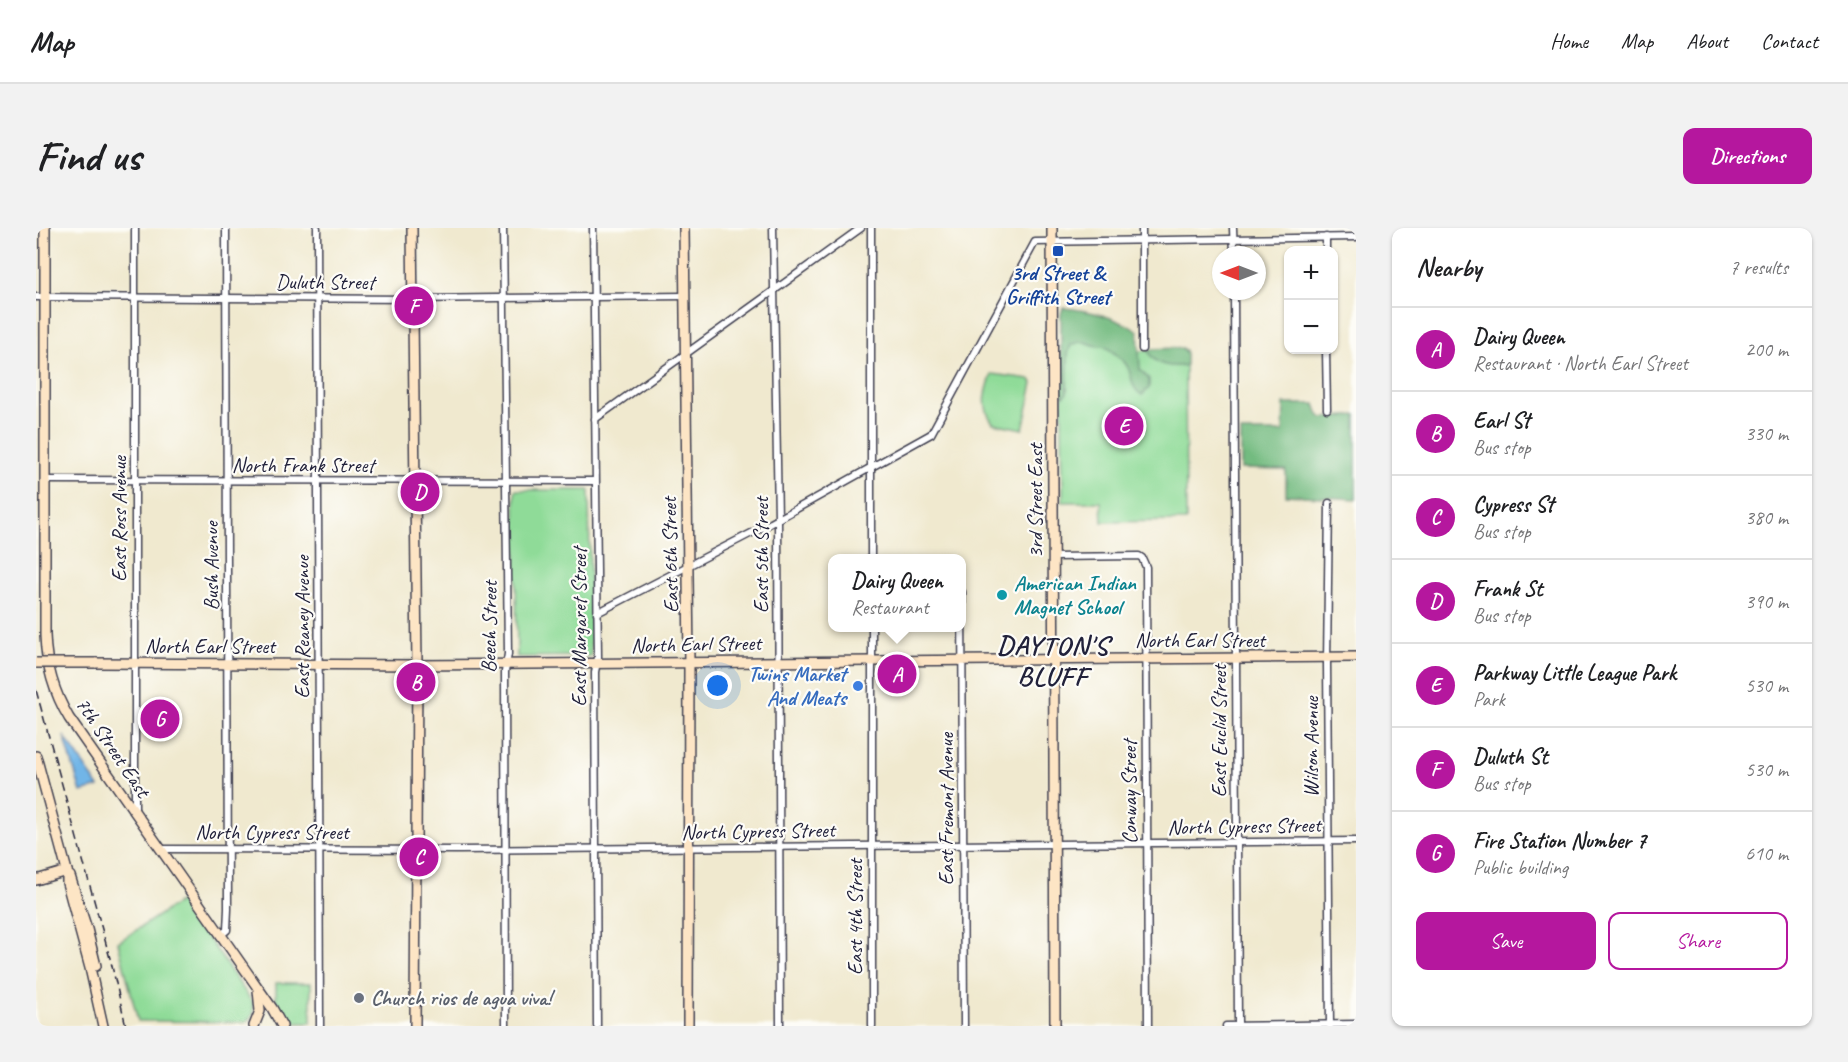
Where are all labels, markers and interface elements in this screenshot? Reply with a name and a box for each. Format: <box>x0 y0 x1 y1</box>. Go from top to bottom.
text: Map <box>30 24 73 59</box>
text: Home <box>1550 28 1588 54</box>
text: Map <box>1621 28 1653 54</box>
text: About <box>1686 28 1728 54</box>
text: Contact <box>1761 28 1818 54</box>
button: Directions <box>1683 128 1812 184</box>
text: Find us <box>36 130 141 183</box>
marker: 3rd Street & Griffith Street <box>1051 244 1065 258</box>
north arrow <box>1212 246 1266 300</box>
map controls <box>1284 246 1338 354</box>
button: + <box>1284 246 1338 300</box>
text: Nearby <box>1416 251 1481 284</box>
text: 7 results <box>1729 255 1788 280</box>
place label: 3rd Street & Griffith Street <box>1006 260 1113 310</box>
street label: Duluth Street <box>276 269 377 295</box>
pin: F <box>394 284 434 328</box>
button: − <box>1284 300 1338 354</box>
text: Dairy Queen <box>1473 323 1565 351</box>
text: A <box>1430 337 1441 362</box>
text: 200 m <box>1745 337 1788 362</box>
text: Restaurant · North Earl Street <box>1473 351 1688 376</box>
pin: E <box>1104 404 1144 448</box>
text: Earl St <box>1473 407 1530 435</box>
text: B <box>1430 421 1441 446</box>
text: 330 m <box>1745 421 1788 446</box>
text: Bus stop <box>1473 435 1531 460</box>
street label: 3rd Street East <box>1022 442 1048 558</box>
street label: North Frank Street <box>232 452 377 478</box>
street label: East Ross Avenue <box>106 455 132 582</box>
pin: D <box>400 470 440 514</box>
text: Cypress St <box>1473 491 1553 519</box>
street label: East 6th Street <box>656 495 684 613</box>
street label: East 5th Street <box>748 495 774 613</box>
text: C <box>1431 505 1440 530</box>
text: 380 m <box>1745 505 1788 530</box>
street label: Bush Avenue <box>198 519 224 610</box>
text: Bus stop <box>1473 519 1531 544</box>
street label: East Margaret Street <box>566 545 592 706</box>
street label: East Reaney Avenue <box>289 553 315 698</box>
popup <box>828 554 966 632</box>
text: Dairy Queen <box>851 567 943 595</box>
place label: American Indian Magnet School <box>1014 570 1137 620</box>
text: Frank St <box>1473 575 1542 603</box>
street label: Beech Street <box>475 579 503 673</box>
marker: American Indian Magnet School <box>995 588 1009 602</box>
text: D <box>1430 589 1441 614</box>
text: 390 m <box>1745 589 1788 614</box>
text: Restaurant <box>851 595 929 620</box>
text: Bus stop <box>1473 603 1531 628</box>
street label: North Earl Street <box>1135 627 1267 653</box>
district label: DAYTON'S BLUFF <box>997 628 1113 693</box>
street label: North Earl Street <box>631 630 763 658</box>
street label: North Earl Street <box>145 633 277 659</box>
pin: A <box>878 652 916 696</box>
text: Parkway Little League Park <box>1473 659 1676 687</box>
pin: B <box>396 660 436 704</box>
place label: Twins Market And Meats <box>748 661 849 711</box>
street label: East Euclid Street <box>1206 663 1232 797</box>
your location <box>703 671 732 700</box>
text: E <box>1430 673 1441 698</box>
text: 530 m <box>1745 673 1788 698</box>
marker: Twins Market And Meats <box>851 679 865 693</box>
text: Park <box>1473 687 1505 712</box>
street label: 7th Street East <box>70 692 157 804</box>
pin: G <box>140 696 180 742</box>
street label: Wilson Avenue <box>1298 696 1324 797</box>
street label: East Fremont Avenue <box>933 732 959 885</box>
street label: Conway Street <box>1116 737 1142 844</box>
text: Duluth St <box>1473 743 1548 771</box>
text: F <box>1431 757 1440 782</box>
text: 530 m <box>1745 757 1788 782</box>
text: Bus stop <box>1473 771 1531 796</box>
street label: North Cypress Street <box>1167 812 1323 840</box>
street label: North Cypress Street <box>681 817 837 845</box>
street label: North Cypress Street <box>195 819 351 845</box>
text: Fire Station Number 7 <box>1473 827 1646 855</box>
pin: C <box>400 834 439 880</box>
text: G <box>1431 841 1440 866</box>
text: 610 m <box>1745 841 1788 866</box>
text: Public building <box>1473 855 1568 880</box>
street label: East 4th Street <box>842 857 868 975</box>
button: Save <box>1416 912 1596 970</box>
button: Share <box>1608 912 1788 970</box>
place label: Church rios de agua viva! <box>371 985 556 1011</box>
marker: Church rios de agua viva! <box>352 991 366 1005</box>

